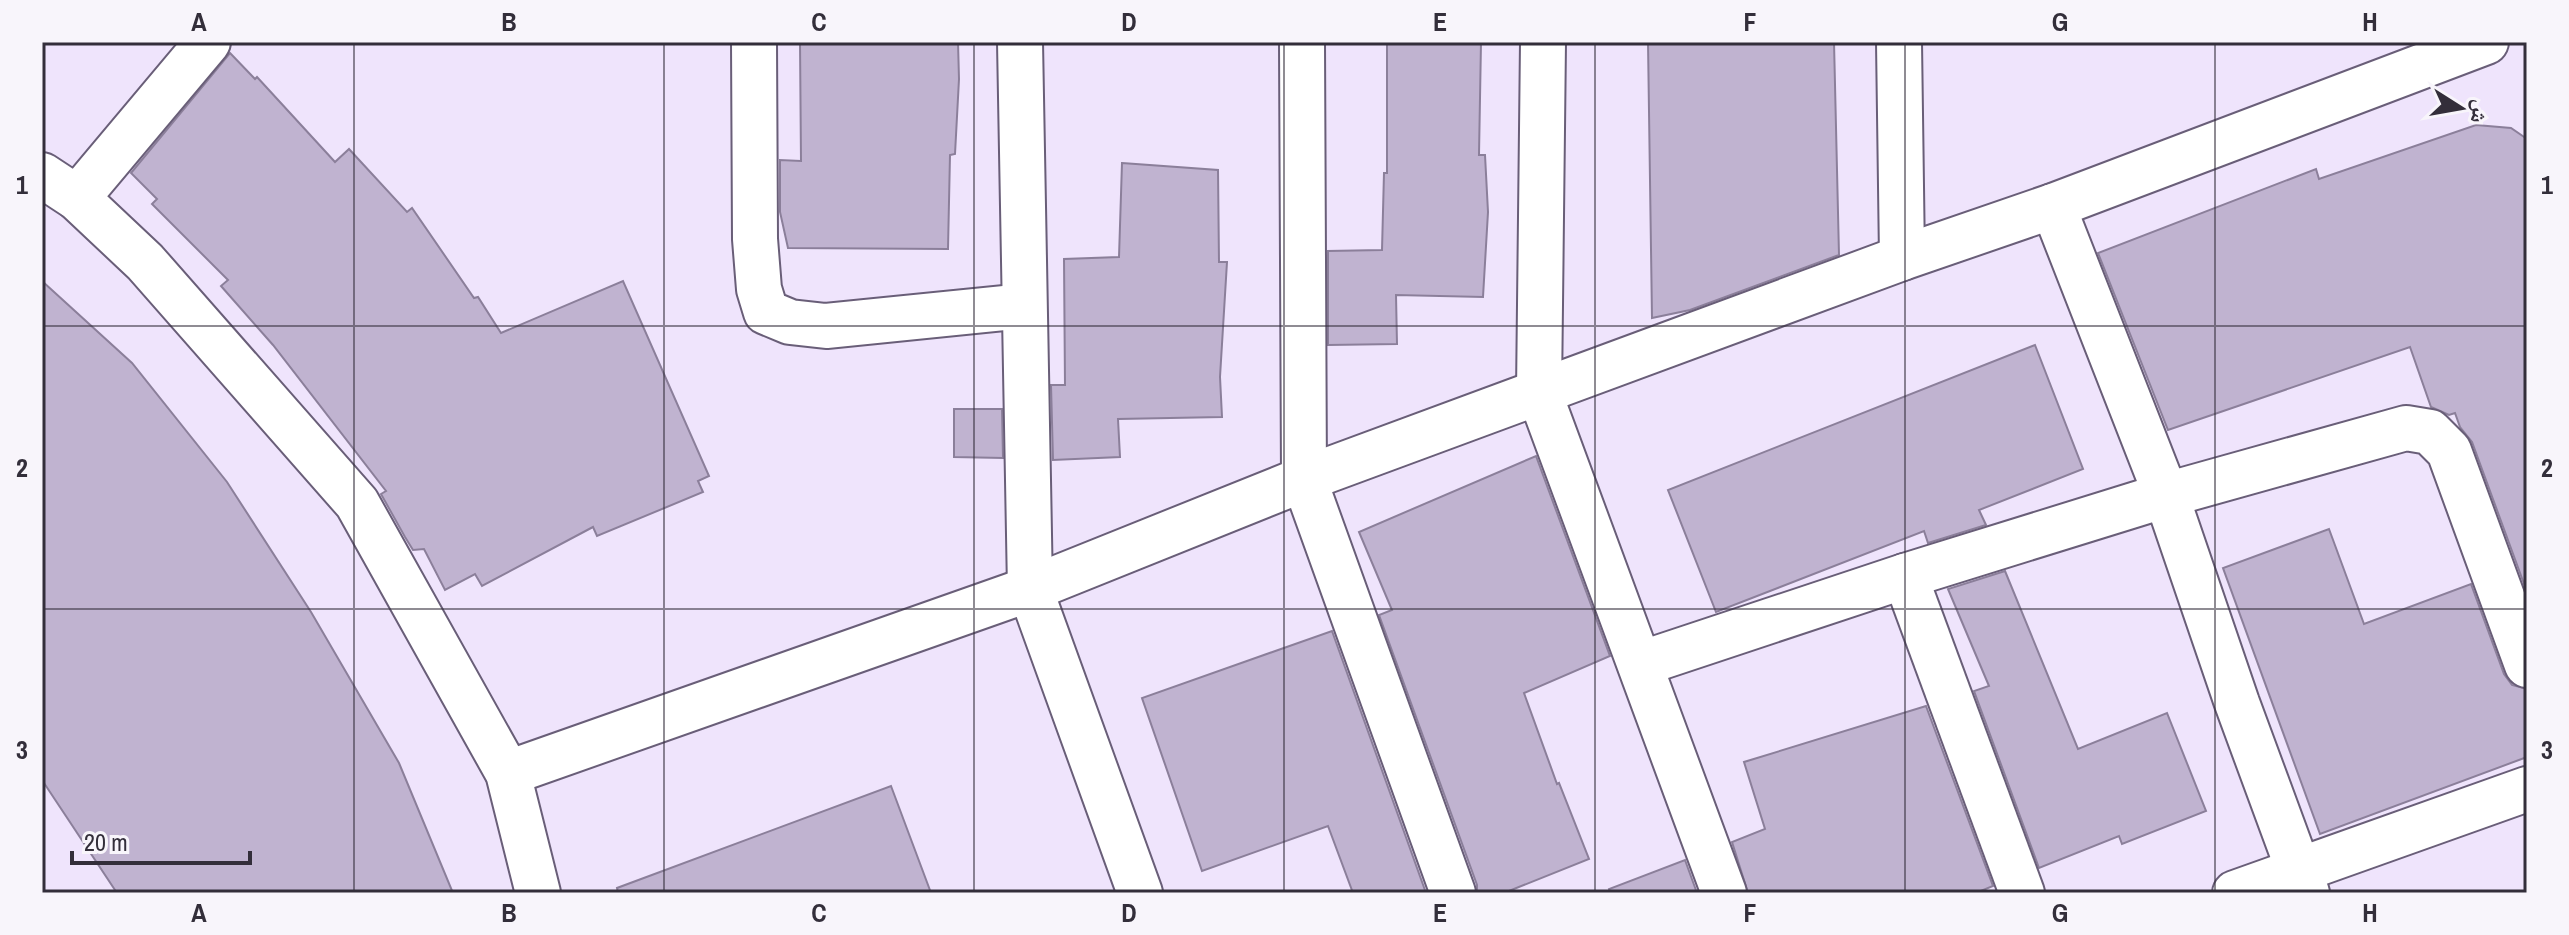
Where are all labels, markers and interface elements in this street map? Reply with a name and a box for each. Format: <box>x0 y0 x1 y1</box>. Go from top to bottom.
text: A <box>191 4 207 39</box>
text: B <box>501 4 517 39</box>
text: C <box>811 4 827 39</box>
text: D <box>1121 4 1137 39</box>
text: E <box>1433 4 1447 39</box>
text: F <box>1743 4 1757 39</box>
text: G <box>2052 4 2068 39</box>
text: H <box>2362 4 2378 39</box>
north arrow <box>2421 68 2501 148</box>
text: ش <box>2464 97 2498 126</box>
text: 1 <box>16 167 28 202</box>
text: 1 <box>2541 167 2553 202</box>
text: 2 <box>16 450 28 485</box>
text: 2 <box>2541 450 2553 485</box>
text: 3 <box>16 732 28 767</box>
text: 3 <box>2541 732 2553 767</box>
scale bar <box>72 815 250 865</box>
text: 20 m <box>84 826 128 858</box>
text: A <box>191 895 207 930</box>
text: B <box>501 895 517 930</box>
text: C <box>811 895 827 930</box>
text: D <box>1121 895 1137 930</box>
text: E <box>1433 895 1447 930</box>
text: F <box>1743 895 1757 930</box>
text: G <box>2052 895 2068 930</box>
text: H <box>2362 895 2378 930</box>

